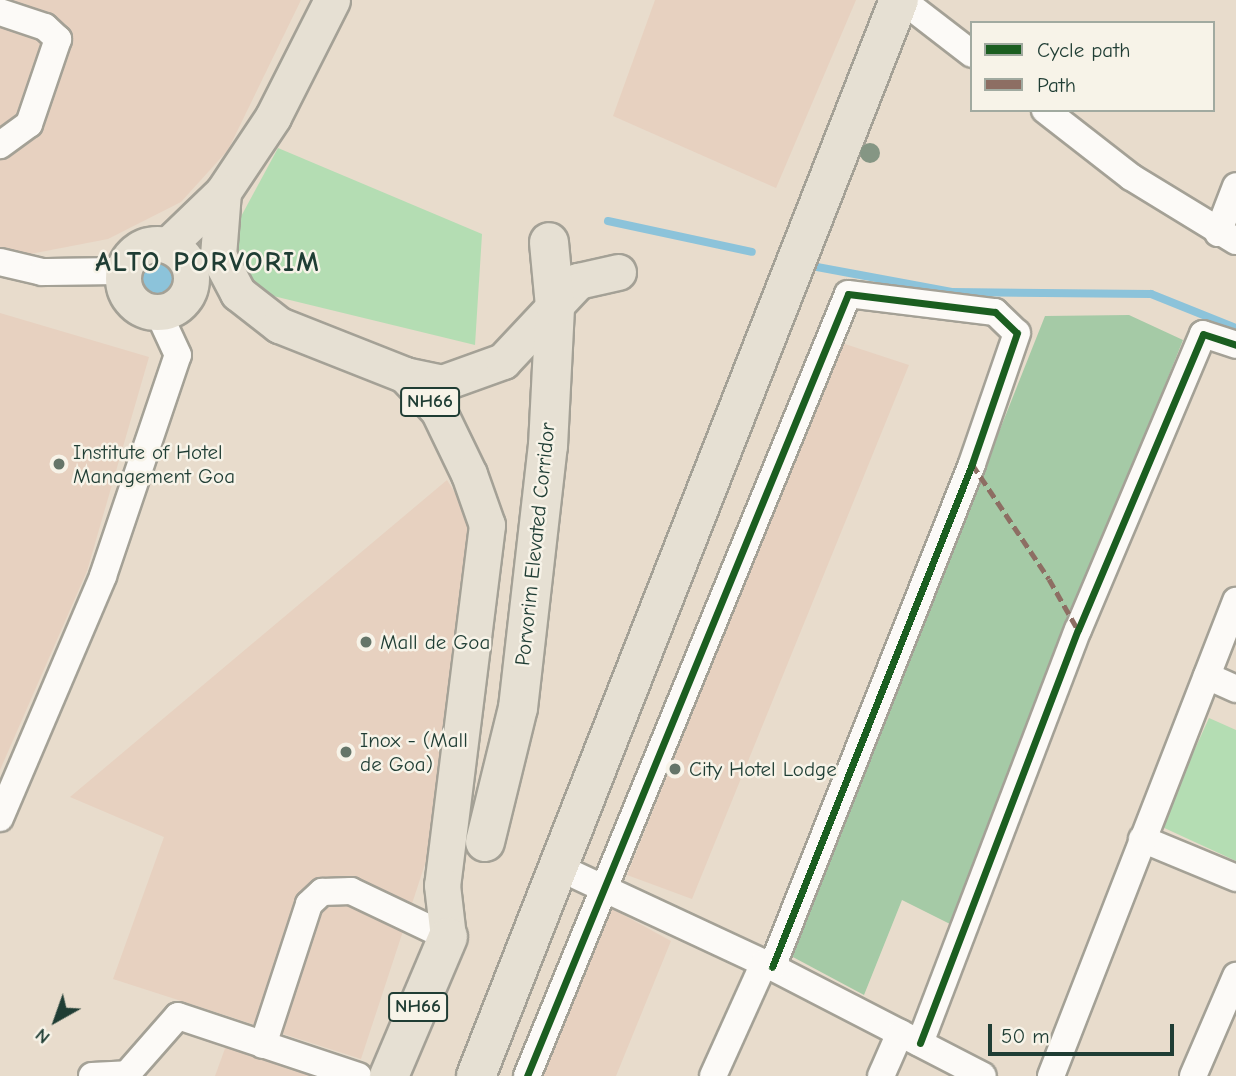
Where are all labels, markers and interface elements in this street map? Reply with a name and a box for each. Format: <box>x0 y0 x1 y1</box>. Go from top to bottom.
legend <box>970 21 1215 112</box>
text: Cycle path <box>1037 38 1130 62</box>
text: Path <box>1037 73 1076 97</box>
district label: ALTO PORVORIM <box>97 245 319 279</box>
road number: NH66 <box>398 386 462 418</box>
street label: Porvorim Elevated Corridor <box>510 421 560 667</box>
place label: Institute of Hotel Management Goa <box>73 439 235 489</box>
marker: Institute of Hotel Management Goa <box>51 456 67 472</box>
place label: Mall de Goa <box>380 629 490 655</box>
marker: Mall de Goa <box>358 634 374 650</box>
place label: Inox - (Mall de Goa) <box>360 727 468 777</box>
marker: Inox - (Mall de Goa) <box>338 744 354 760</box>
place label: City Hotel Lodge <box>689 756 837 782</box>
marker: City Hotel Lodge <box>667 761 683 777</box>
north arrow <box>21 985 91 1055</box>
road number: NH66 <box>386 992 450 1023</box>
scale bar <box>991 1010 1176 1054</box>
text: N <box>31 1024 54 1049</box>
text: 50 m <box>1001 1024 1050 1048</box>

